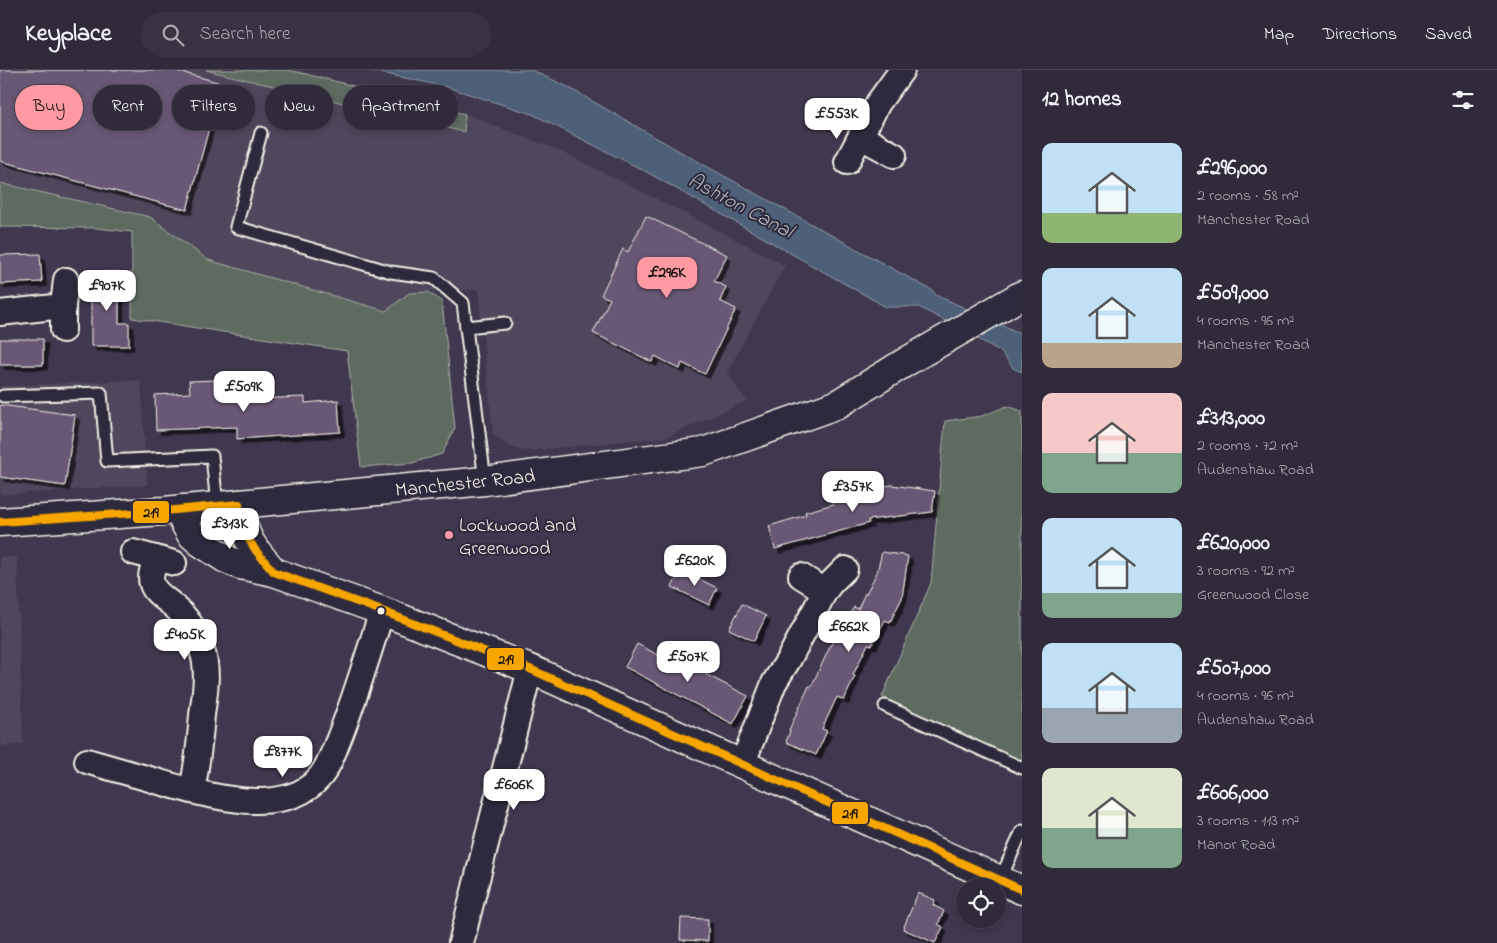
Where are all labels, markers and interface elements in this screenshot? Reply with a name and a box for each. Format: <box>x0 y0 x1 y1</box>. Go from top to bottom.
search box <box>141 12 491 57</box>
text: Keyplace <box>25 17 111 52</box>
icon: search <box>159 21 187 49</box>
text: Search here <box>199 21 291 48</box>
text: Map <box>1264 22 1294 48</box>
text: Directions <box>1322 22 1397 48</box>
text: Saved <box>1425 22 1472 48</box>
chip: Buy <box>15 85 83 130</box>
chip: Rent <box>93 85 162 130</box>
chip: Filters <box>172 85 255 130</box>
chip: New <box>265 85 333 130</box>
chip: Apartment <box>343 85 458 130</box>
text: 12 homes <box>1042 85 1122 115</box>
icon: filters <box>1449 86 1477 114</box>
pin: £553K <box>802 98 872 140</box>
text: £553K <box>816 102 858 126</box>
text: £296,000 <box>1197 154 1267 184</box>
icon: home <box>1082 163 1142 223</box>
water label: Ashton Canal <box>682 166 800 248</box>
text: 2 rooms · 58 m² <box>1197 184 1299 208</box>
text: Manchester Road <box>1197 208 1310 232</box>
pin: £296K <box>632 256 702 299</box>
text: £296K <box>648 261 686 285</box>
pin: £907K <box>72 270 142 312</box>
text: £907K <box>89 274 125 298</box>
text: £509,000 <box>1197 279 1268 309</box>
icon: home <box>1082 288 1142 348</box>
text: 4 rooms · 96 m² <box>1197 309 1294 333</box>
text: Manchester Road <box>1197 333 1310 357</box>
pin: £509K <box>209 370 279 413</box>
text: £509K <box>225 375 263 399</box>
text: £313,000 <box>1197 404 1265 434</box>
icon: home <box>1082 413 1142 473</box>
text: 2 rooms · 72 m² <box>1197 434 1298 458</box>
text: Audenshaw Road <box>1197 458 1314 482</box>
street label: Manchester Road <box>394 463 537 506</box>
pin: £357K <box>818 470 888 513</box>
text: £357K <box>833 475 873 499</box>
line badge: 219 <box>132 500 170 524</box>
text: 219 <box>142 503 160 524</box>
pin: £313K <box>195 508 265 550</box>
text: £313K <box>212 512 248 536</box>
place label: Lockwood and Greenwood <box>459 512 576 564</box>
marker: Lockwood and Greenwood <box>443 529 455 541</box>
text: £620,000 <box>1197 529 1270 559</box>
icon: home <box>1082 538 1142 598</box>
pin: £620K <box>660 544 730 587</box>
text: £620K <box>675 549 715 573</box>
text: 3 rooms · 92 m² <box>1197 559 1295 583</box>
text: Greenwood Close <box>1197 583 1309 607</box>
unlabelled marker <box>376 606 386 616</box>
pin: £662K <box>814 610 884 653</box>
text: £662K <box>829 615 869 639</box>
pin: £405K <box>150 618 220 661</box>
text: £405K <box>165 623 205 647</box>
pin: £507K <box>653 640 723 683</box>
text: £507K <box>668 645 708 669</box>
line badge: 219 <box>486 647 525 671</box>
text: 219 <box>497 650 515 671</box>
text: £507,000 <box>1197 654 1271 684</box>
icon: home <box>1082 663 1142 723</box>
text: 4 rooms · 96 m² <box>1197 684 1294 708</box>
text: Audenshaw Road <box>1197 708 1314 732</box>
pin: £877K <box>248 736 318 778</box>
text: £877K <box>264 740 302 764</box>
pin: £606K <box>479 768 549 811</box>
text: £606K <box>495 773 533 797</box>
text: £606,000 <box>1197 779 1269 809</box>
icon: home <box>1082 788 1142 848</box>
line badge: 219 <box>831 801 869 825</box>
text: 219 <box>841 804 859 825</box>
text: 3 rooms · 113 m² <box>1197 809 1299 833</box>
text: Manor Road <box>1197 833 1275 857</box>
map controls <box>956 878 1006 928</box>
button: locate <box>956 878 1006 928</box>

